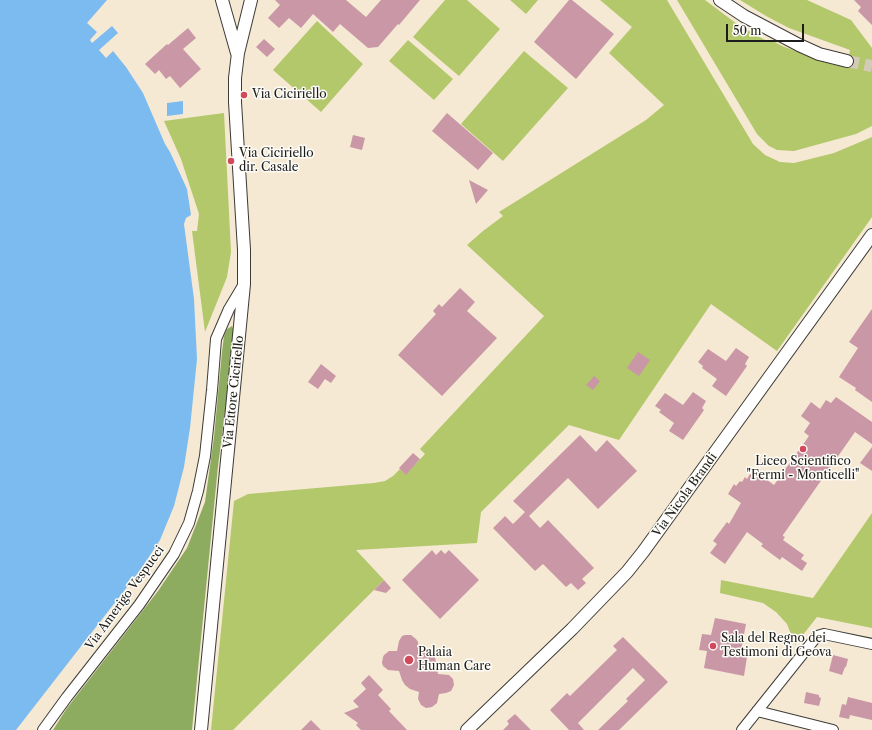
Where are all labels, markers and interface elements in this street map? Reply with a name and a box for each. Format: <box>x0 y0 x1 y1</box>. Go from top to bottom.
scale bar <box>728 16 806 42</box>
text: 50 m <box>733 23 762 38</box>
place label: Via Ciciriello <box>252 88 327 102</box>
marker: Via Ciciriello <box>239 90 249 100</box>
place label: Via Ciciriello dir. Casale <box>239 147 314 175</box>
marker: Via Ciciriello dir. Casale <box>226 156 236 166</box>
street label: Via Ettore Ciciriello <box>221 335 247 449</box>
marker: Liceo Scientifico "Fermi - Monticelli" <box>798 444 808 454</box>
street label: Via Nicola Brandi <box>650 450 720 540</box>
place label: Liceo Scientifico "Fermi - Monticelli" <box>747 455 859 483</box>
street label: Via Amerigo Vespucci <box>83 543 167 653</box>
place label: Sala del Regno dei Testimoni di Geova <box>721 632 832 660</box>
marker: Sala del Regno dei Testimoni di Geova <box>708 641 718 651</box>
place label: Palaia Human Care <box>418 646 491 674</box>
marker: Palaia Human Care <box>403 654 415 666</box>

